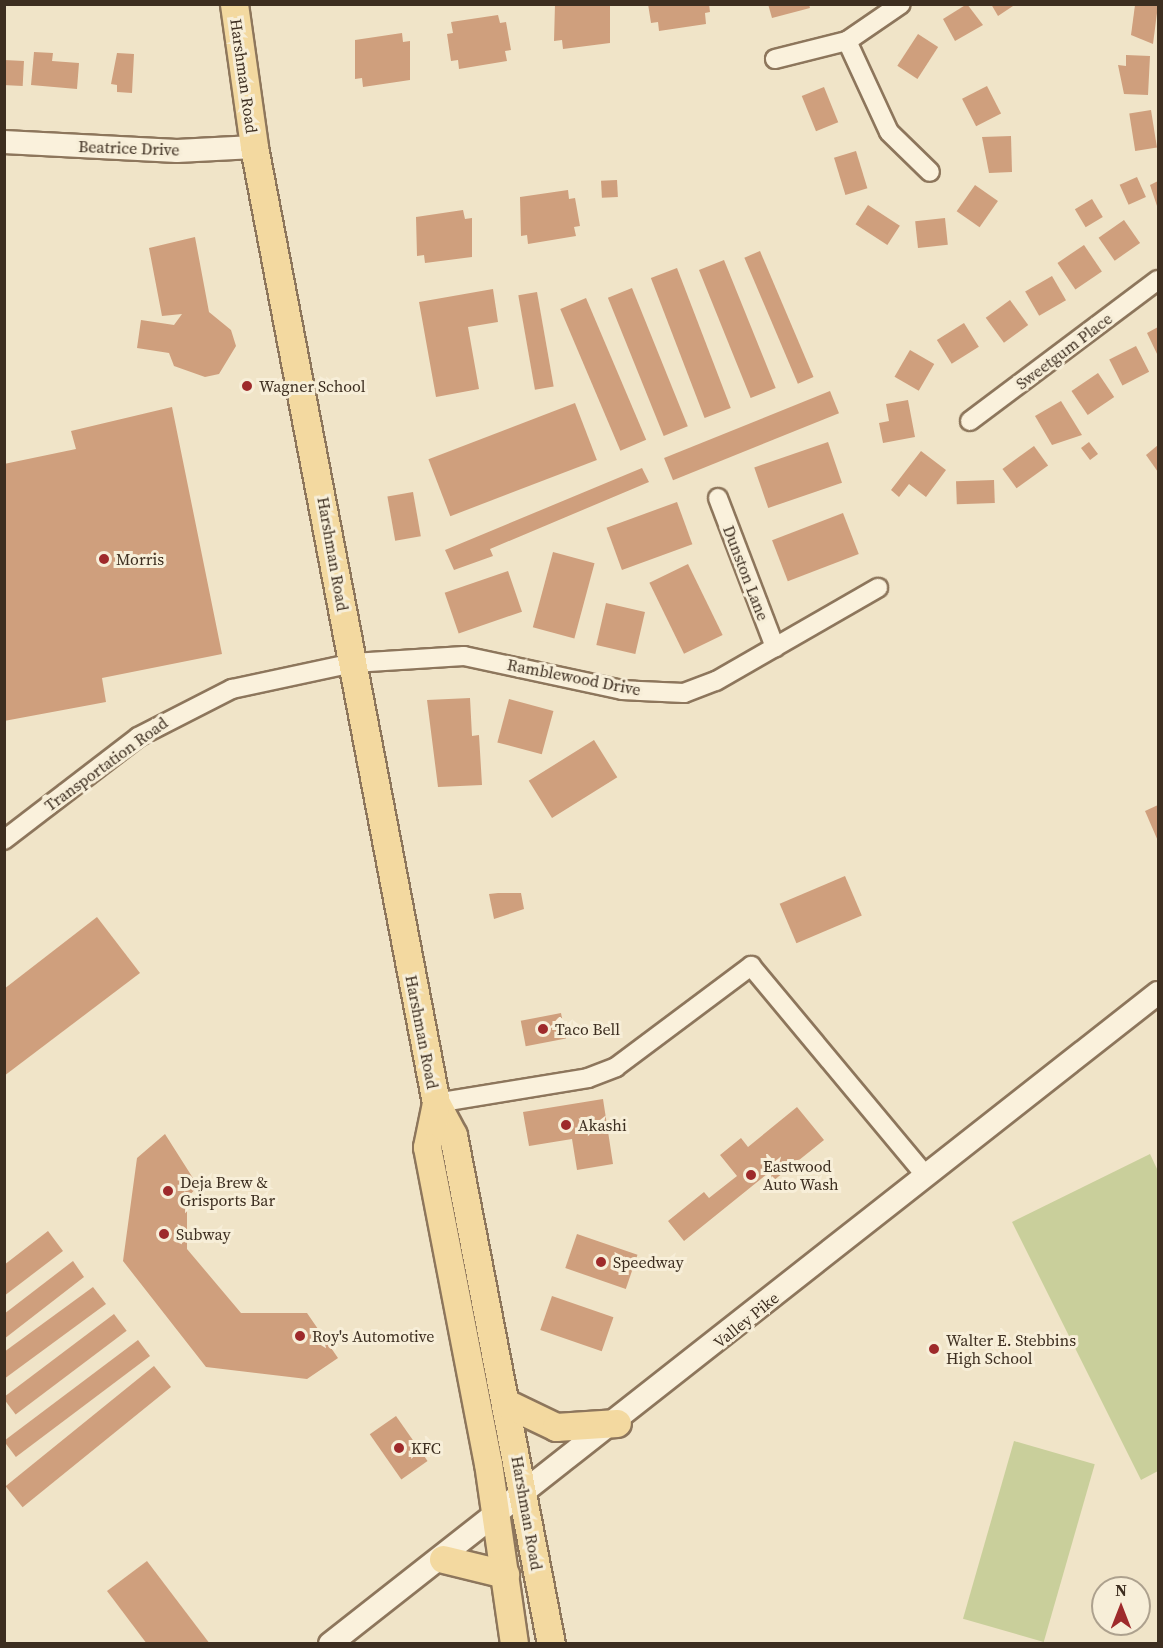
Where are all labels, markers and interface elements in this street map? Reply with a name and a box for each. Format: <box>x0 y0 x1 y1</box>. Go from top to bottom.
street label: Harshman Road <box>226 17 262 135</box>
street label: Beatrice Drive <box>78 137 180 159</box>
street label: Sweetgum Place <box>1012 309 1116 393</box>
place label: Wagner School <box>259 376 366 396</box>
marker: Wagner School <box>240 379 254 393</box>
street label: Harshman Road <box>314 495 352 613</box>
street label: Dunston Lane <box>719 523 773 623</box>
place label: Morris <box>116 549 164 569</box>
marker: Morris <box>97 552 111 566</box>
street label: Ramblewood Drive <box>506 655 642 699</box>
street label: Transportation Road <box>41 713 171 815</box>
street label: Harshman Road <box>402 973 442 1091</box>
place label: Taco Bell <box>555 1019 620 1039</box>
marker: Taco Bell <box>536 1022 550 1036</box>
place label: Akashi <box>578 1115 627 1135</box>
marker: Akashi <box>559 1118 573 1132</box>
place label: Eastwood Auto Wash <box>763 1156 839 1194</box>
marker: Eastwood Auto Wash <box>744 1168 758 1182</box>
place label: Deja Brew & Grisports Bar <box>180 1172 275 1210</box>
marker: Deja Brew & Grisports Bar <box>161 1184 175 1198</box>
place label: Subway <box>176 1224 231 1244</box>
marker: Subway <box>157 1227 171 1241</box>
place label: Speedway <box>613 1252 684 1272</box>
marker: Speedway <box>594 1255 608 1269</box>
street label: Valley Pike <box>710 1288 782 1352</box>
place label: Roy's Automotive <box>312 1326 434 1346</box>
marker: Roy's Automotive <box>293 1329 307 1343</box>
place label: Walter E. Stebbins High School <box>946 1330 1076 1368</box>
marker: Walter E. Stebbins High School <box>927 1342 941 1356</box>
place label: KFC <box>411 1438 441 1458</box>
marker: KFC <box>392 1441 406 1455</box>
street label: Harshman Road <box>508 1454 546 1572</box>
north arrow <box>1091 1576 1151 1636</box>
text: N <box>1115 1579 1127 1601</box>

